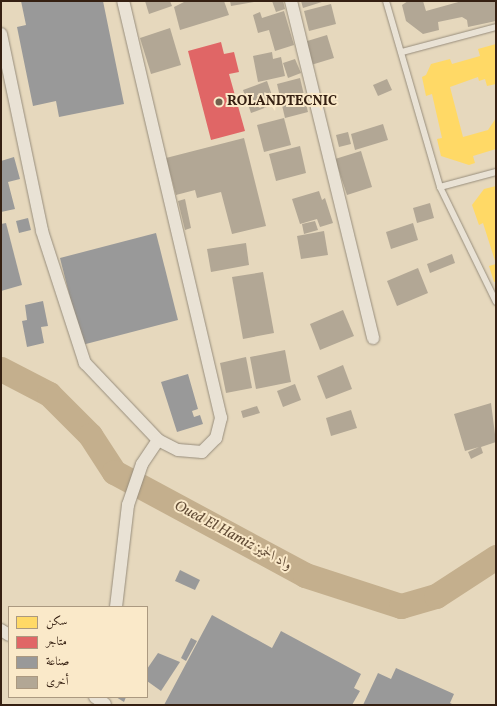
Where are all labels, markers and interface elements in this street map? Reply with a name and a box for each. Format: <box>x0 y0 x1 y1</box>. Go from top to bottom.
place label: ROLANDTECNIC <box>227 94 337 110</box>
marker: ROLANDTECNIC <box>214 97 224 107</box>
water label: Oued El Hamiz واد الحميز <box>171 497 295 575</box>
legend <box>8 606 148 698</box>
text: سكن <box>46 614 67 630</box>
text: متاجر <box>46 634 67 650</box>
text: صناعة <box>46 654 69 670</box>
text: أخرى <box>46 674 69 690</box>

